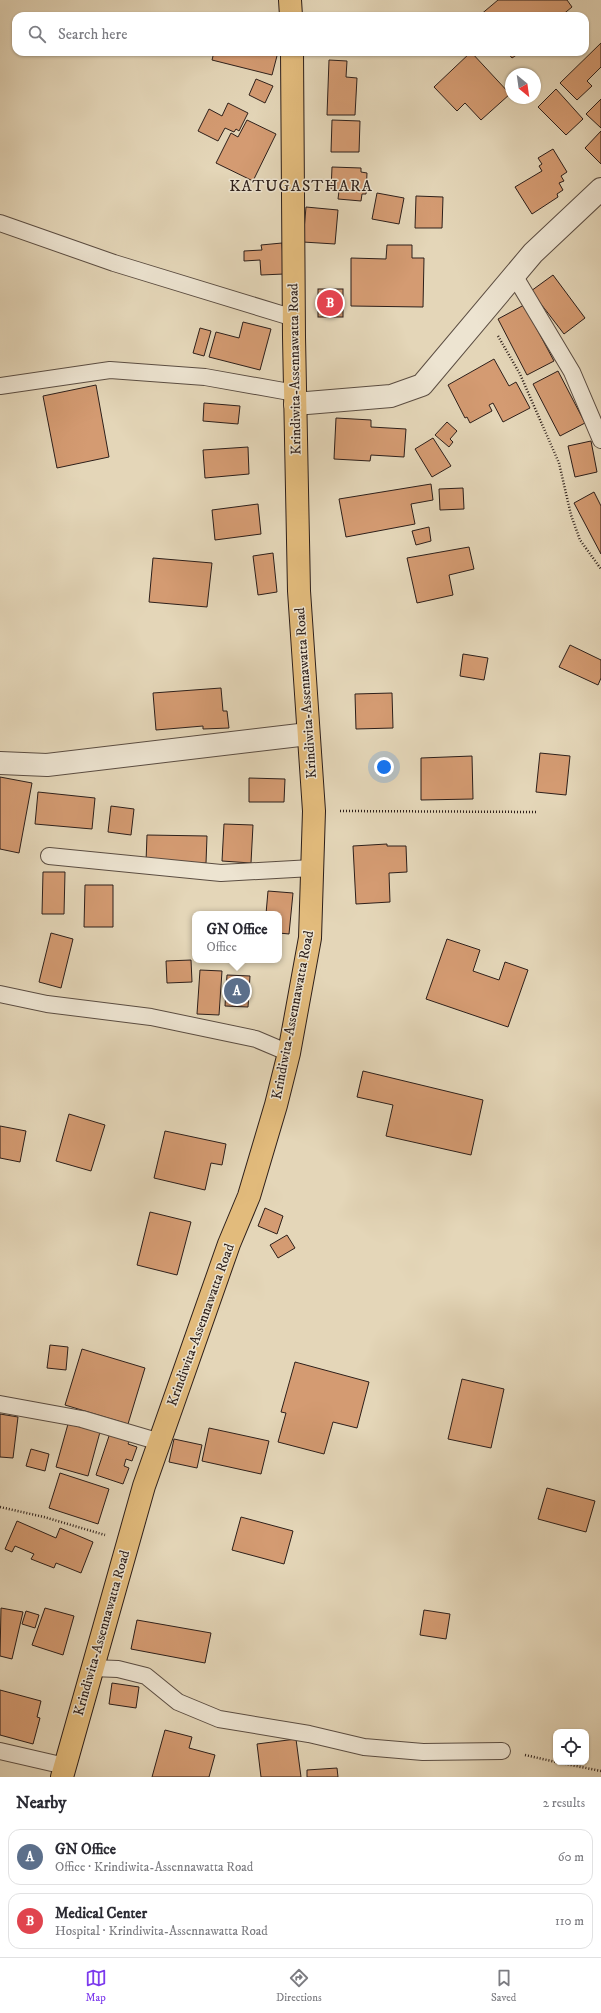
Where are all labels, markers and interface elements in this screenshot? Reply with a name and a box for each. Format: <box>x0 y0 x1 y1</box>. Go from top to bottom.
search box <box>12 12 589 56</box>
icon: search <box>26 23 48 45</box>
text: Search here <box>58 25 127 44</box>
north arrow <box>505 68 541 104</box>
district label: KATUGASTHARA <box>229 176 373 196</box>
street label: Krindiwita-Assennawatta Road <box>285 283 305 455</box>
pin: B <box>317 288 343 318</box>
street label: Krindiwita-Assennawatta Road <box>291 607 321 779</box>
your location <box>374 757 394 777</box>
popup <box>192 911 282 963</box>
text: GN Office <box>206 920 268 939</box>
street label: Krindiwita-Assennawatta Road <box>268 929 318 1101</box>
text: Office <box>206 939 237 955</box>
pin: A <box>224 976 250 1006</box>
street label: Krindiwita-Assennawatta Road <box>163 1241 239 1409</box>
street label: Krindiwita-Assennawatta Road <box>70 1548 134 1718</box>
map controls <box>553 1729 589 1765</box>
button: locate <box>553 1729 589 1765</box>
text: Nearby <box>16 1792 66 1814</box>
text: 2 results <box>543 1795 585 1811</box>
text: GN Office <box>55 1840 116 1859</box>
text: A <box>26 1849 34 1865</box>
text: 60 m <box>558 1849 584 1865</box>
text: Office · Krindiwita-Assennawatta Road <box>55 1859 253 1875</box>
text: Medical Center <box>55 1904 147 1923</box>
text: B <box>26 1913 34 1929</box>
text: 110 m <box>555 1913 584 1929</box>
text: Hospital · Krindiwita-Assennawatta Road <box>55 1923 268 1939</box>
tab: Map <box>85 1967 107 2005</box>
tab: Directions <box>276 1967 322 2005</box>
tab: Saved <box>491 1967 516 2005</box>

